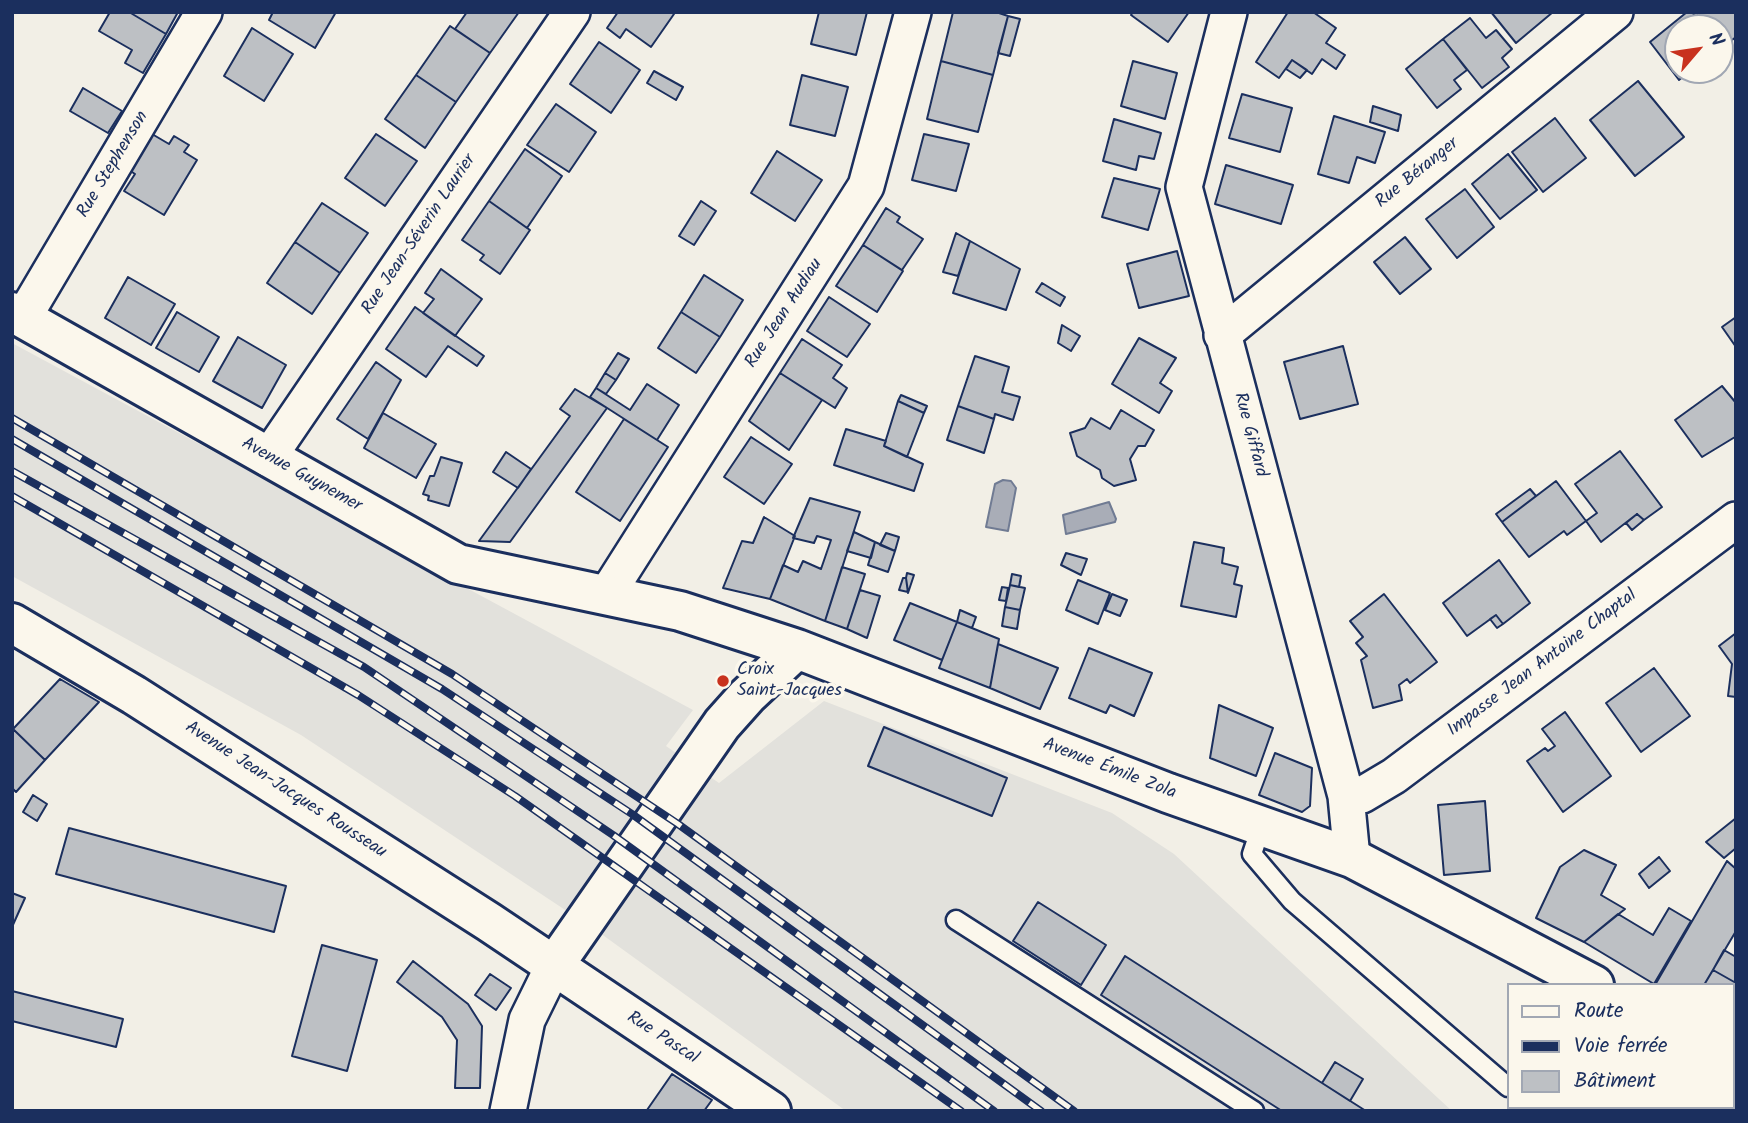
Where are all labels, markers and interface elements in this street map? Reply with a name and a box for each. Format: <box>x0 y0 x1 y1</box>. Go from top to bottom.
north arrow <box>1664 14 1734 84</box>
text: N <box>1700 27 1732 52</box>
street label: Rue Stephenson <box>74 108 154 222</box>
street label: Rue Béranger <box>1372 134 1464 214</box>
street label: Rue Jean-Séverin Laurier <box>358 151 482 319</box>
street label: Rue Jean Audiau <box>742 255 828 373</box>
street label: Rue Giffard <box>1227 390 1271 480</box>
street label: Avenue Guynemer <box>237 434 365 518</box>
street label: Impasse Jean Antoine Chaptal <box>1444 586 1642 742</box>
place label: Croix Saint-Jacques <box>737 660 842 702</box>
marker: Croix Saint-Jacques <box>715 673 731 689</box>
street label: Avenue Jean-Jacques Rousseau <box>180 718 390 864</box>
street label: Avenue Émile Zola <box>1039 735 1179 805</box>
legend <box>1506 983 1734 1109</box>
text: Route <box>1574 995 1623 1028</box>
street label: Rue Pascal <box>622 1008 702 1070</box>
text: Voie ferrée <box>1574 1030 1667 1063</box>
text: Bâtiment <box>1574 1065 1656 1098</box>

